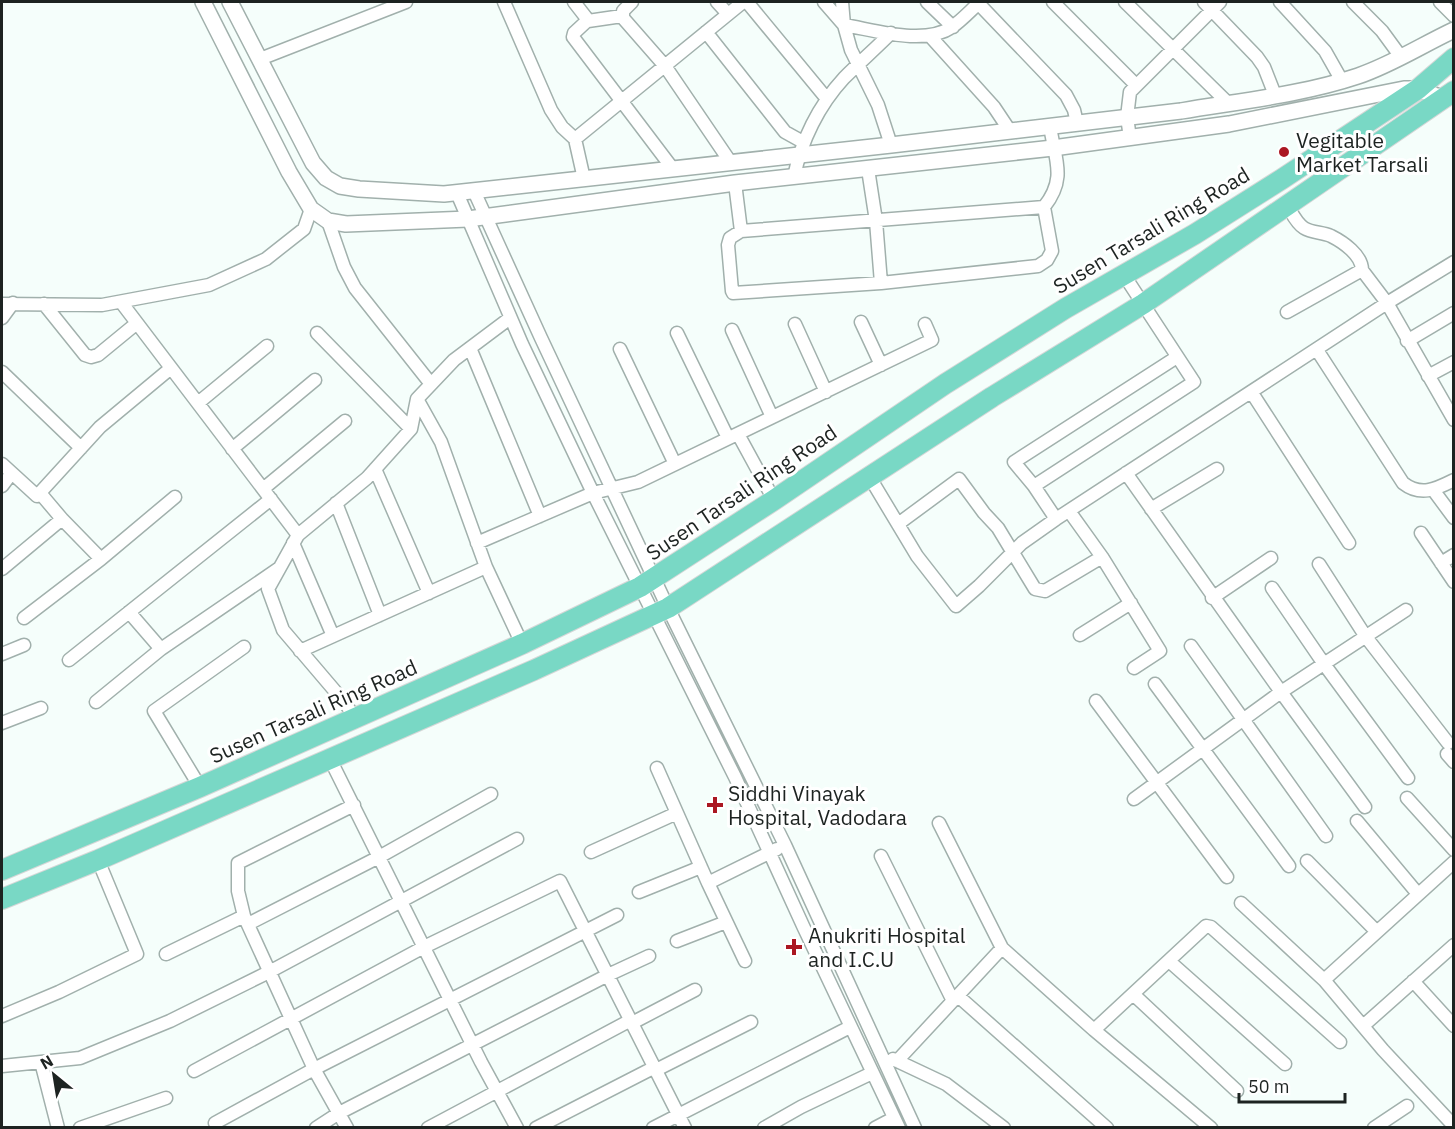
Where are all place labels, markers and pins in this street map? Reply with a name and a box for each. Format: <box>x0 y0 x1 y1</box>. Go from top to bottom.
place label: Vegitable Market Tarsali <box>1296 126 1428 178</box>
marker: Vegitable Market Tarsali <box>1277 145 1291 159</box>
place label: Siddhi Vinayak Hospital, Vadodara <box>728 779 907 831</box>
marker: Siddhi Vinayak Hospital, Vadodara <box>706 796 724 814</box>
place label: Anukriti Hospital and I.C.U <box>808 921 966 973</box>
marker: Anukriti Hospital and I.C.U <box>785 938 803 956</box>

